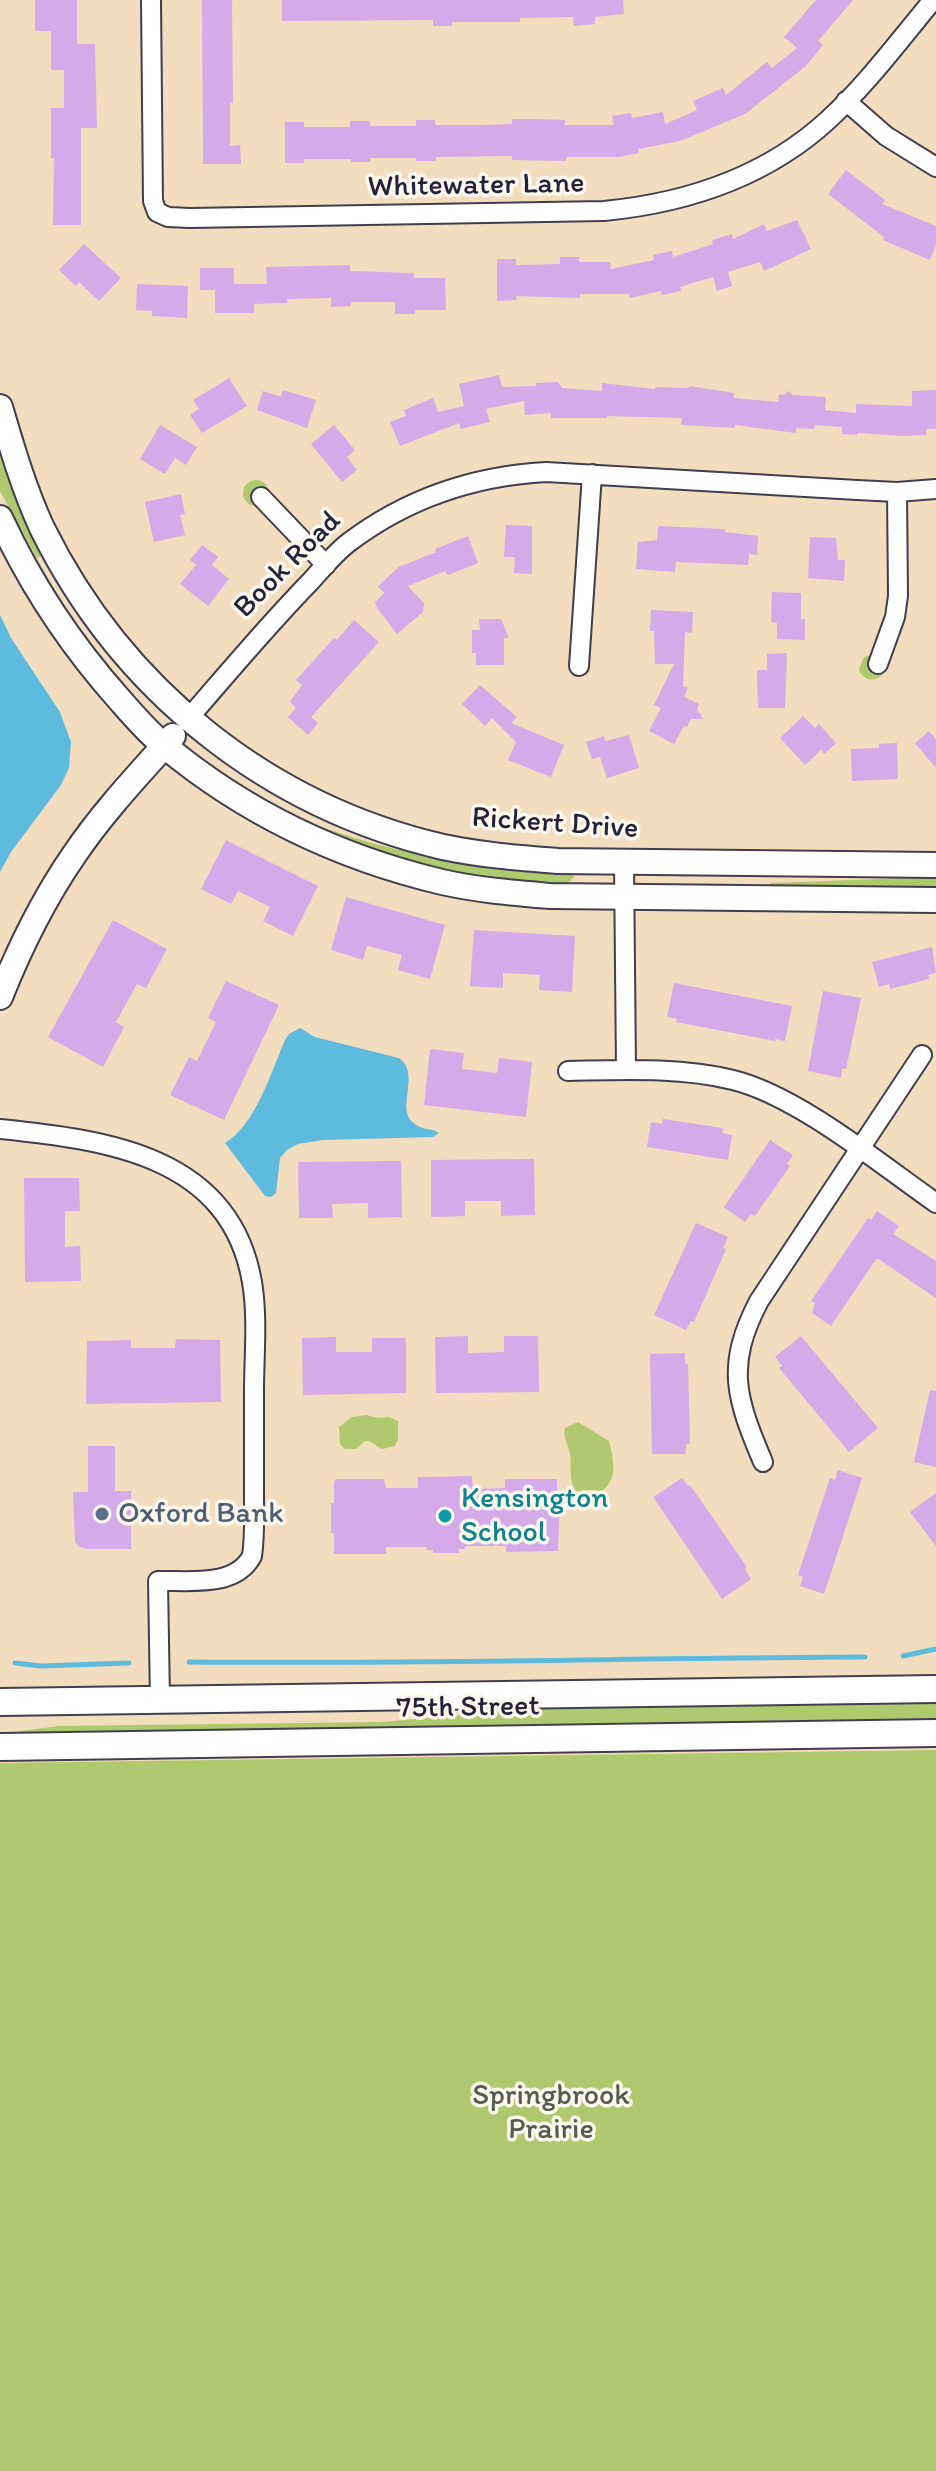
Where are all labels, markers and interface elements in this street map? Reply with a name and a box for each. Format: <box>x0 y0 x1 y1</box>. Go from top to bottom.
street label: Whitewater Lane <box>367 166 585 206</box>
street label: Book Road <box>227 504 349 626</box>
street label: Rickert Drive <box>470 800 640 848</box>
place label: Kensington School <box>461 1481 608 1552</box>
place label: Oxford Bank <box>118 1496 283 1532</box>
marker: Oxford Bank <box>93 1505 111 1523</box>
marker: Kensington School <box>436 1507 454 1525</box>
street label: 75th Street <box>396 1689 540 1727</box>
park label: Springbrook Prairie <box>472 2078 630 2148</box>

